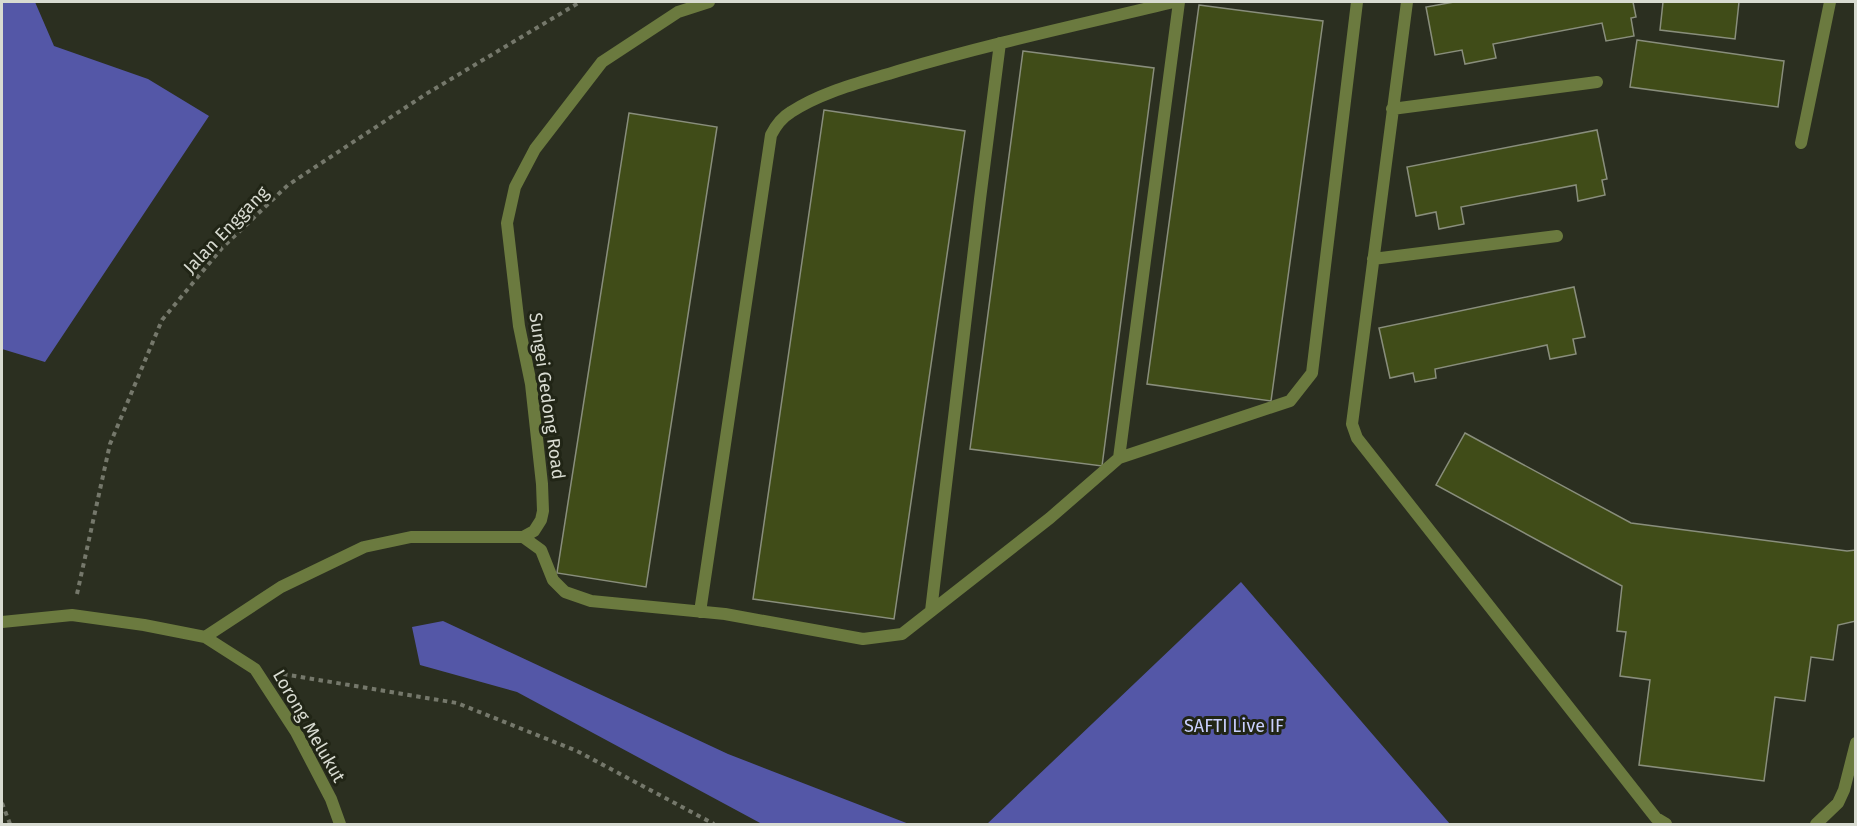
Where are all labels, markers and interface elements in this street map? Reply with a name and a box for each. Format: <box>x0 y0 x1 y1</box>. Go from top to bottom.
street label: Jalan Enggang <box>179 181 274 278</box>
street label: Sungei Gedong Road <box>524 311 570 481</box>
street label: Lorong Melukut <box>268 666 350 787</box>
park label: SAFTI Live IF <box>1184 715 1284 737</box>

